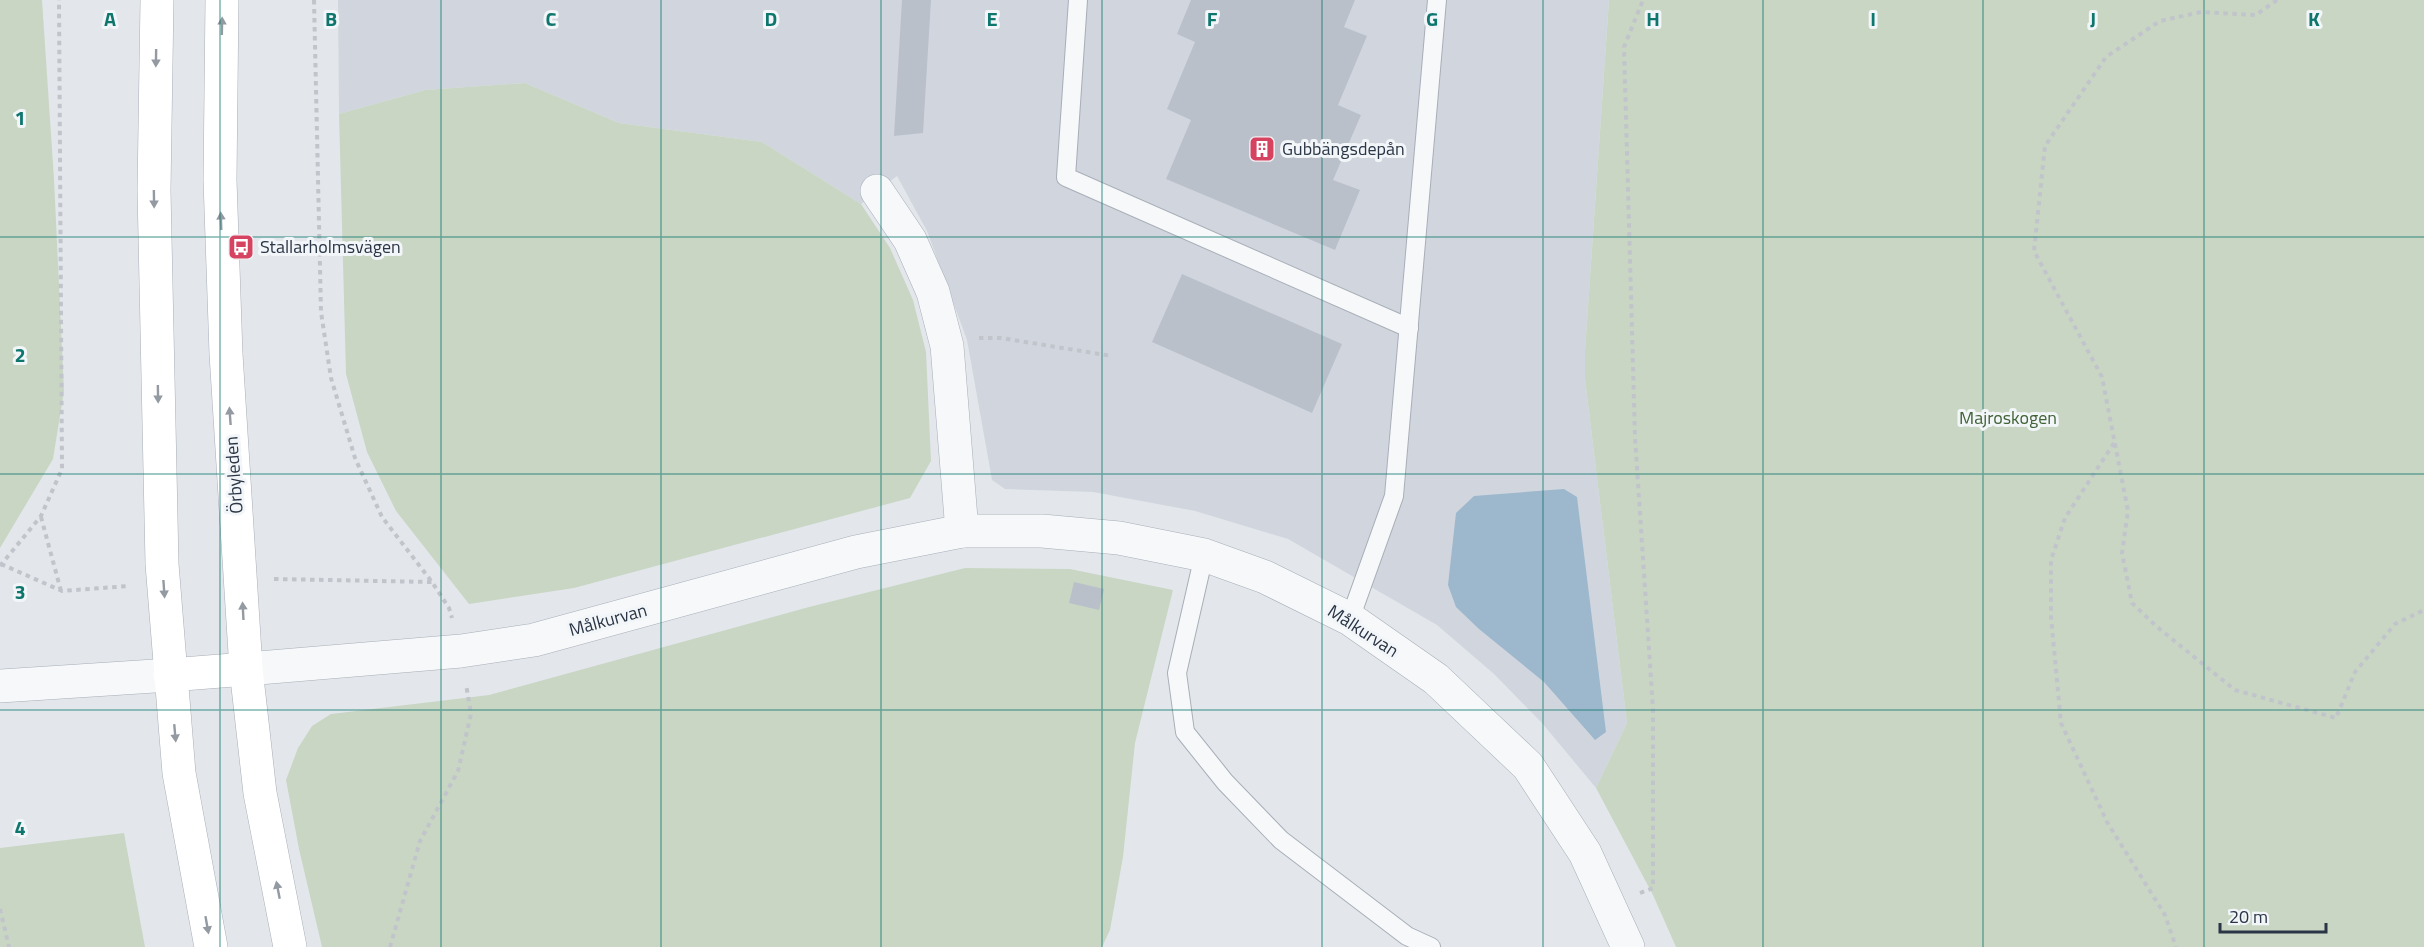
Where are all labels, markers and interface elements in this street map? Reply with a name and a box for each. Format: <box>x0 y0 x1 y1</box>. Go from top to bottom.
text: A <box>104 3 116 34</box>
text: B <box>325 3 337 34</box>
text: C <box>546 3 557 34</box>
text: D <box>765 3 777 34</box>
text: E <box>986 3 998 34</box>
text: F <box>1207 3 1218 34</box>
text: G <box>1426 3 1438 34</box>
text: H <box>1646 3 1660 34</box>
text: I <box>1870 3 1876 34</box>
text: J <box>2090 3 2096 34</box>
text: K <box>2308 3 2320 34</box>
one-way arrow <box>217 17 227 36</box>
one-way arrow <box>151 49 161 68</box>
text: 1 <box>14 102 26 133</box>
building icon: Gubbängsdepån <box>1247 134 1277 164</box>
place label: Gubbängsdepån <box>1282 135 1405 162</box>
one-way arrow <box>149 190 159 209</box>
one-way arrow <box>216 212 226 231</box>
bus stop icon: Stallarholmsvägen <box>226 232 256 262</box>
place label: Stallarholmsvägen <box>260 233 401 260</box>
text: 2 <box>14 339 26 370</box>
one-way arrow <box>153 385 163 404</box>
park label: Majroskogen <box>1959 404 2057 431</box>
one-way arrow <box>225 407 235 426</box>
street label: Örbyleden <box>217 435 250 515</box>
text: 3 <box>14 576 26 607</box>
one-way arrow <box>160 580 169 599</box>
street label: Målkurvan <box>566 596 650 643</box>
street label: Målkurvan <box>1322 597 1404 664</box>
one-way arrow <box>238 601 247 620</box>
one-way arrow <box>170 724 180 743</box>
text: 4 <box>14 812 26 843</box>
one-way arrow <box>273 880 282 899</box>
scale bar <box>2220 896 2326 934</box>
text: 20 m <box>2229 903 2268 930</box>
one-way arrow <box>203 916 212 935</box>

